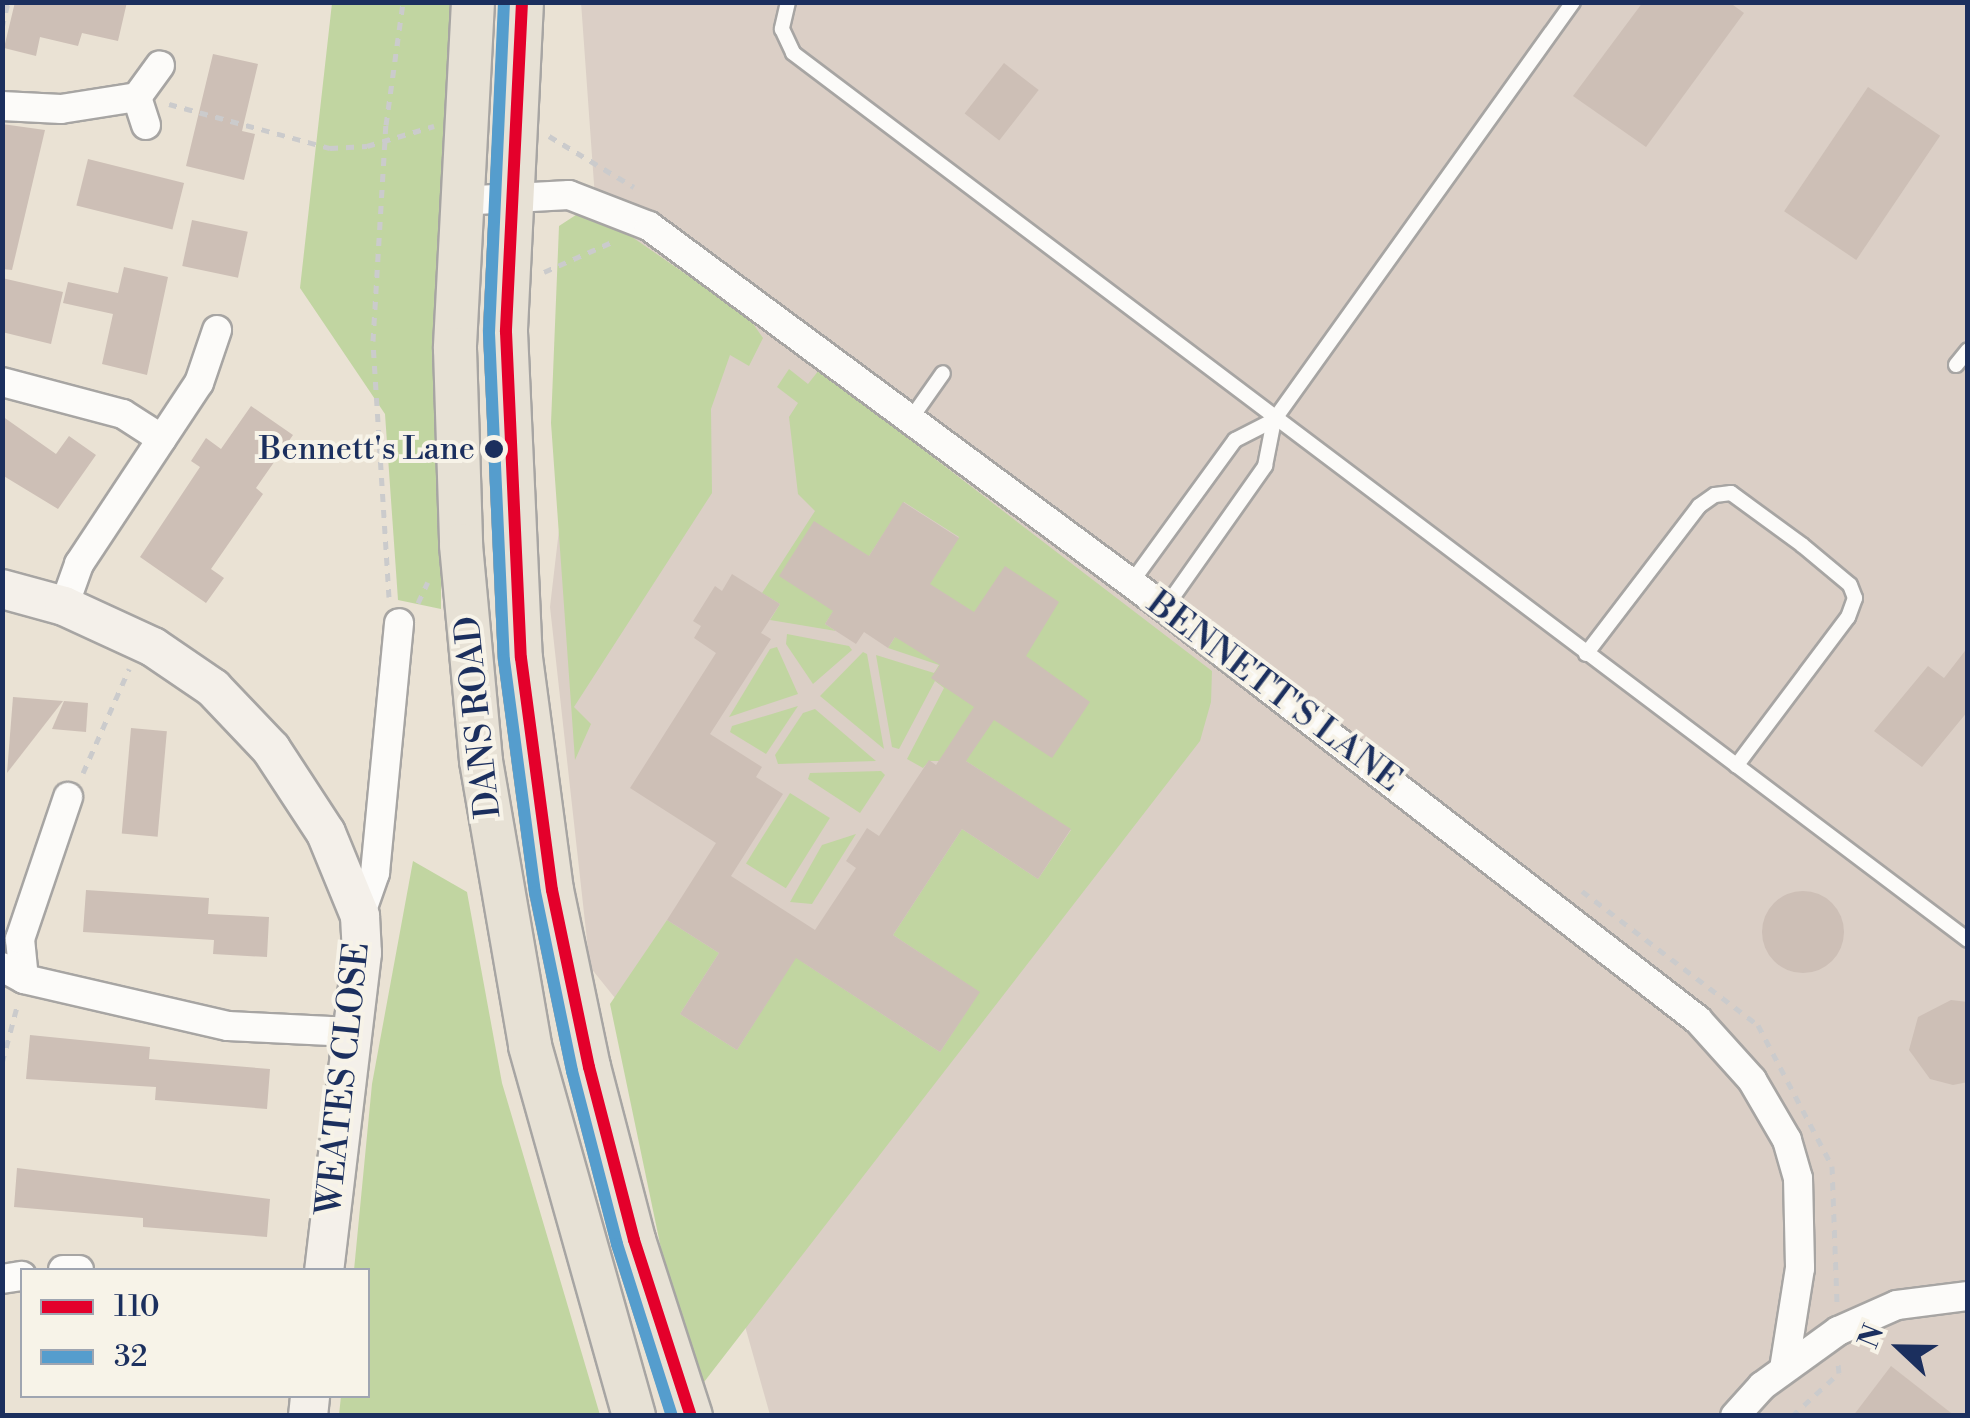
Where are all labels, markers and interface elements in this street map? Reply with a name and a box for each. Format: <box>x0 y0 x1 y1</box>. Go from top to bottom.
place label: Bennett's Lane <box>259 430 475 468</box>
marker: Bennett's Lane <box>484 439 504 459</box>
street label: BENNETT'S LANE <box>1138 583 1410 801</box>
street label: DANS ROAD <box>447 614 511 820</box>
street label: WEATES CLOSE <box>309 941 379 1217</box>
legend <box>20 1268 370 1398</box>
text: 110 <box>114 1288 160 1326</box>
north arrow <box>1850 1298 1950 1398</box>
text: N <box>1851 1320 1892 1353</box>
text: 32 <box>114 1338 148 1376</box>

